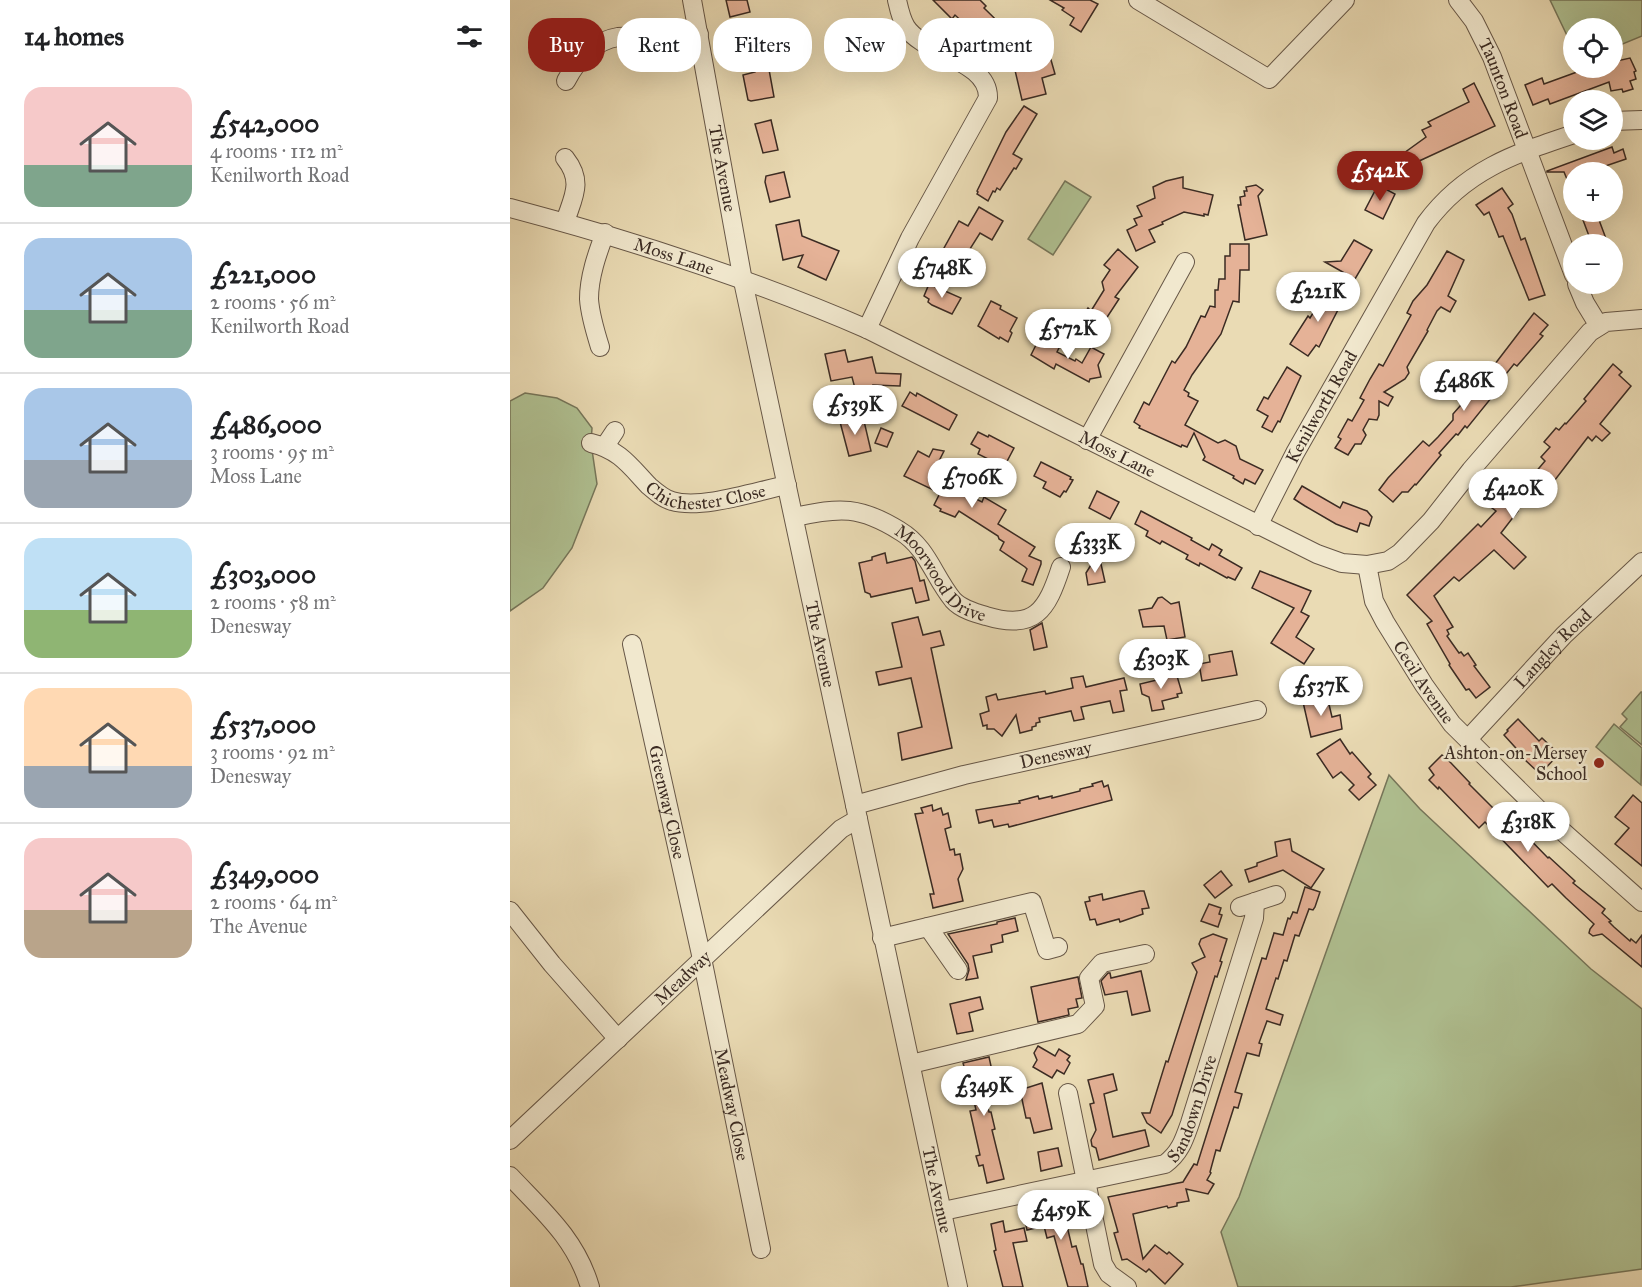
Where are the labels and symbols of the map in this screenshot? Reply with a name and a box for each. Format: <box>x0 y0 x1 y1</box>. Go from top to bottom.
street label: Taunton Road <box>1473 35 1533 142</box>
street label: The Avenue <box>704 123 741 213</box>
pin: £542K <box>1338 151 1422 202</box>
street label: Moss Lane <box>631 233 717 280</box>
pin: £748K <box>900 248 984 299</box>
pin: £221K <box>1276 272 1360 323</box>
pin: £572K <box>1026 309 1110 360</box>
street label: Kenilworth Road <box>1281 347 1362 467</box>
pin: £486K <box>1422 361 1506 412</box>
pin: £539K <box>813 385 897 436</box>
street label: Moss Lane <box>1075 426 1159 482</box>
pin: £706K <box>930 458 1014 509</box>
pin: £420K <box>1471 469 1555 520</box>
street label: Chichester Close <box>641 477 768 514</box>
street label: Moorwood Drive <box>891 520 988 626</box>
pin: £333K <box>1053 523 1137 574</box>
street label: The Avenue <box>801 599 841 689</box>
street label: Langley Road <box>1509 604 1596 693</box>
street label: Cecil Avenue <box>1388 637 1459 728</box>
pin: £303K <box>1119 639 1203 690</box>
pin: £537K <box>1279 666 1363 717</box>
street label: Denesway <box>1018 736 1094 773</box>
place label: Ashton-on-Mersey School <box>1443 742 1588 785</box>
street label: Greenway Close <box>644 743 690 861</box>
marker: Ashton-on-Mersey School <box>1592 756 1606 770</box>
pin: £318K <box>1486 802 1570 853</box>
street label: Meadway <box>650 945 716 1010</box>
street label: Meadway Close <box>710 1046 754 1163</box>
street label: Sandown Drive <box>1162 1052 1222 1167</box>
pin: £349K <box>942 1066 1026 1117</box>
street label: The Avenue <box>917 1145 957 1235</box>
pin: £459K <box>1019 1190 1103 1241</box>

